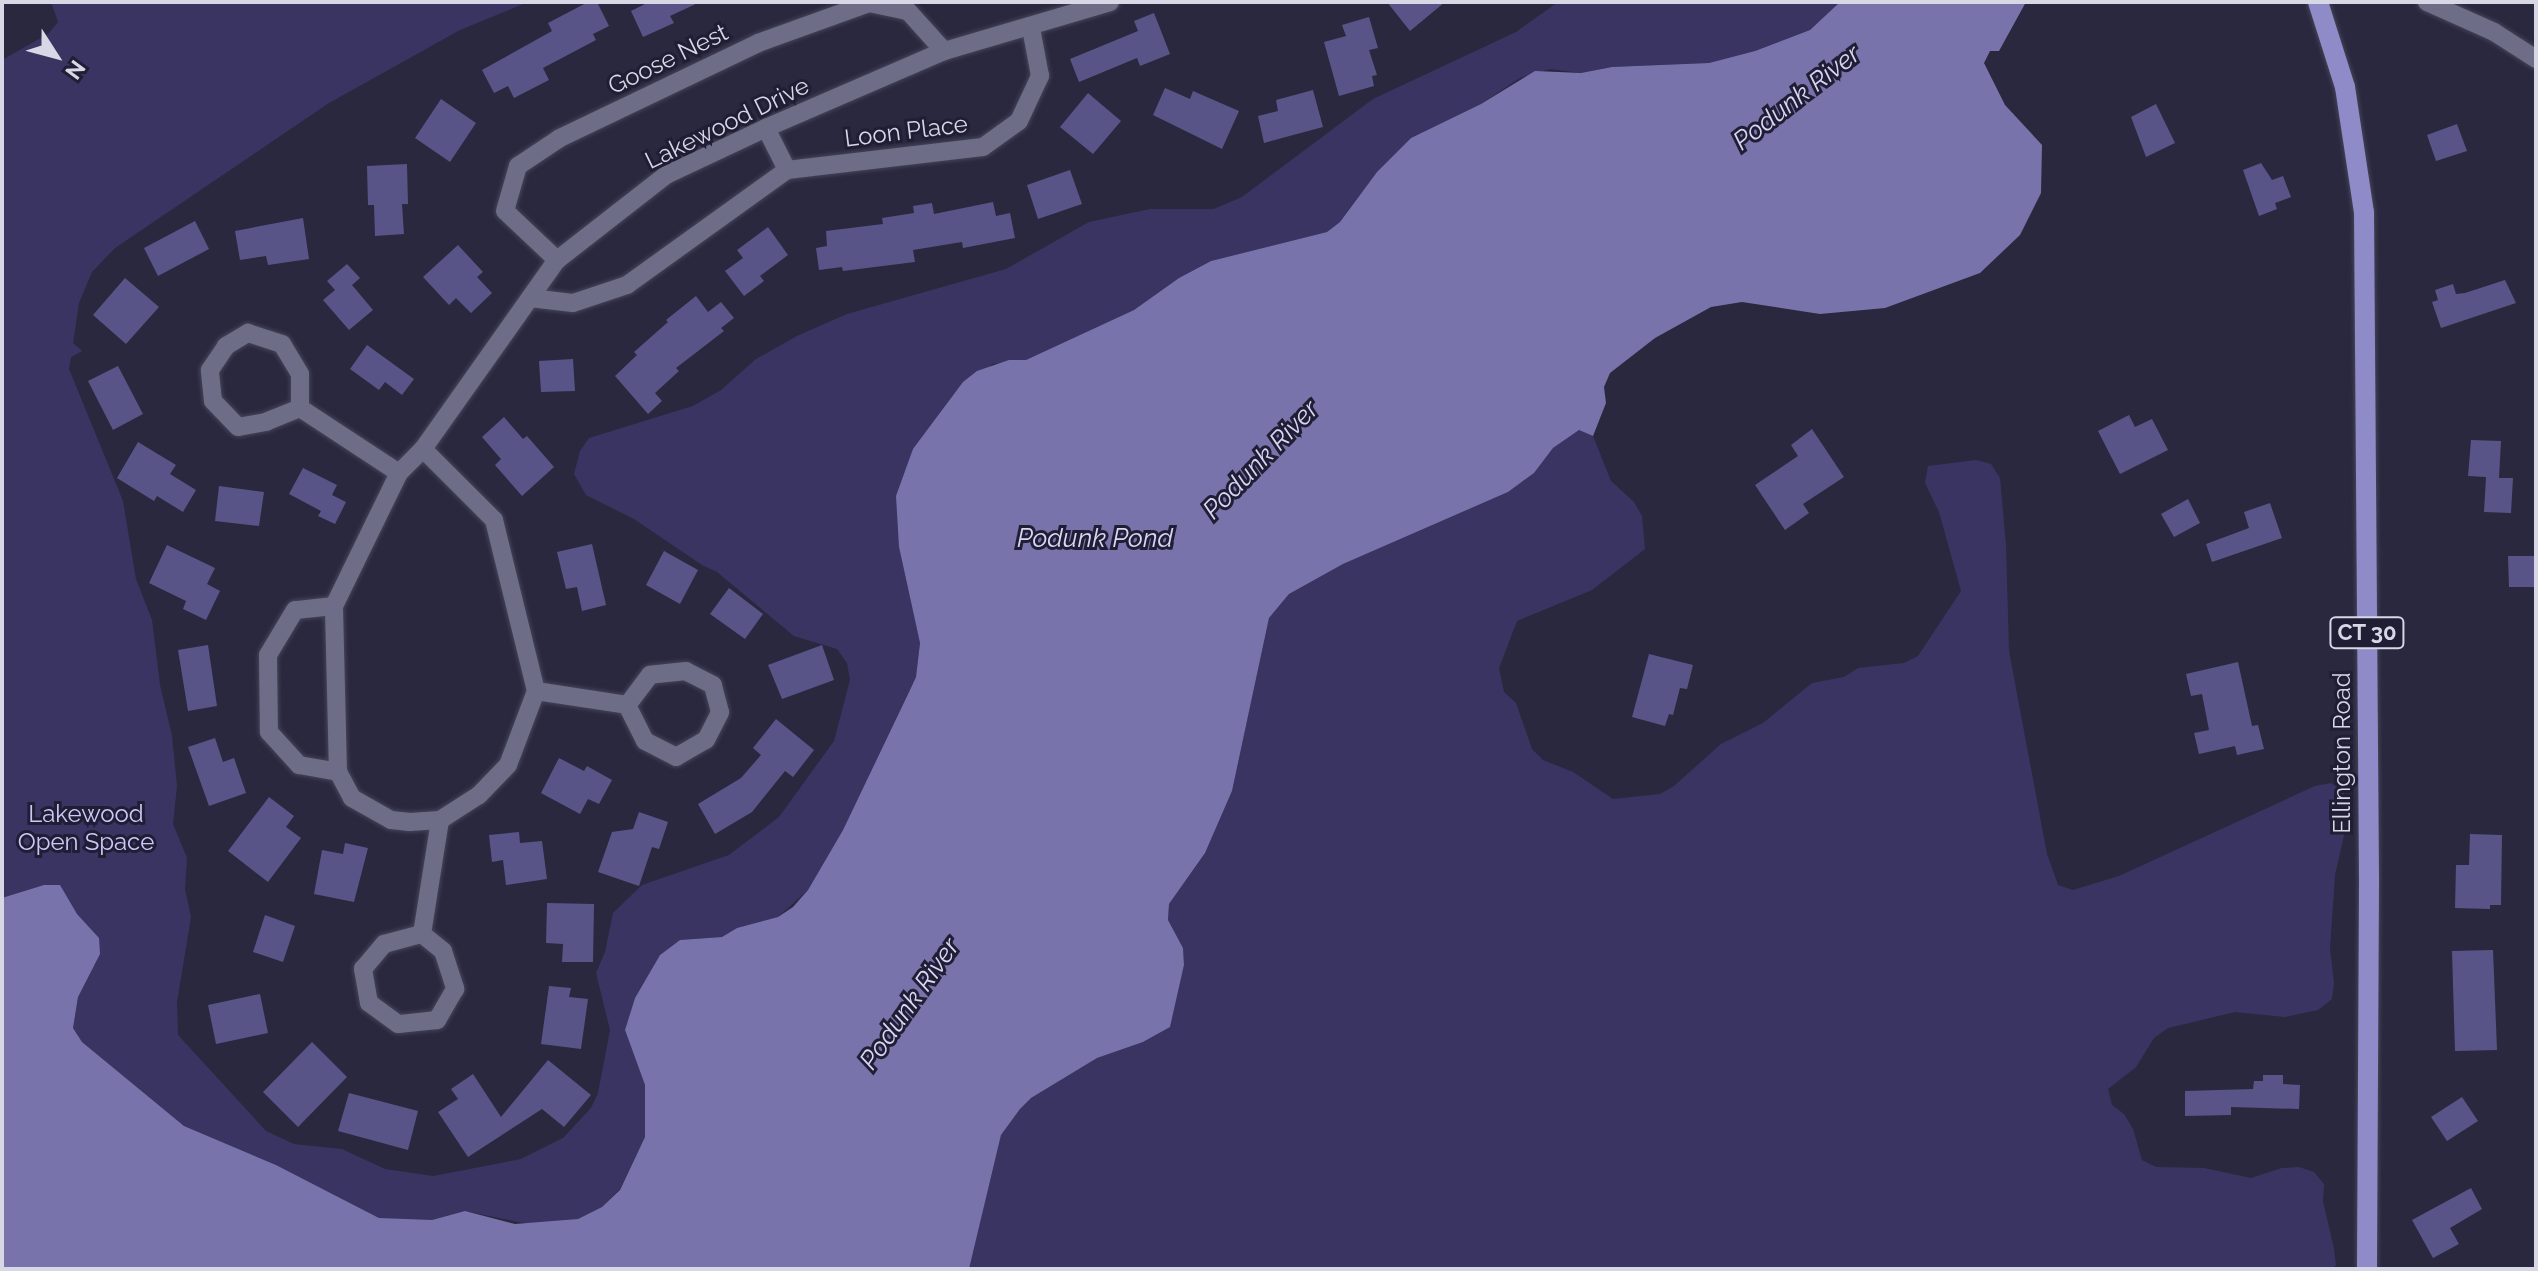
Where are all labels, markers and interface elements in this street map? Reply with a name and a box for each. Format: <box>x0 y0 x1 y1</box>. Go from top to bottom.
north arrow <box>16 16 96 96</box>
street label: Goose Nest <box>603 18 733 100</box>
water label: Podunk River <box>1727 39 1867 157</box>
text: N <box>60 56 91 85</box>
street label: Lakewood Drive <box>640 71 814 175</box>
street label: Loon Place <box>843 109 969 153</box>
water label: Podunk River <box>1197 394 1325 526</box>
water label: Podunk Pond <box>1017 523 1173 555</box>
road number: CT 30 <box>2329 615 2405 651</box>
street label: Ellington Road <box>2328 672 2356 834</box>
park label: Lakewood Open Space <box>18 800 154 856</box>
water label: Podunk River <box>853 932 967 1076</box>

